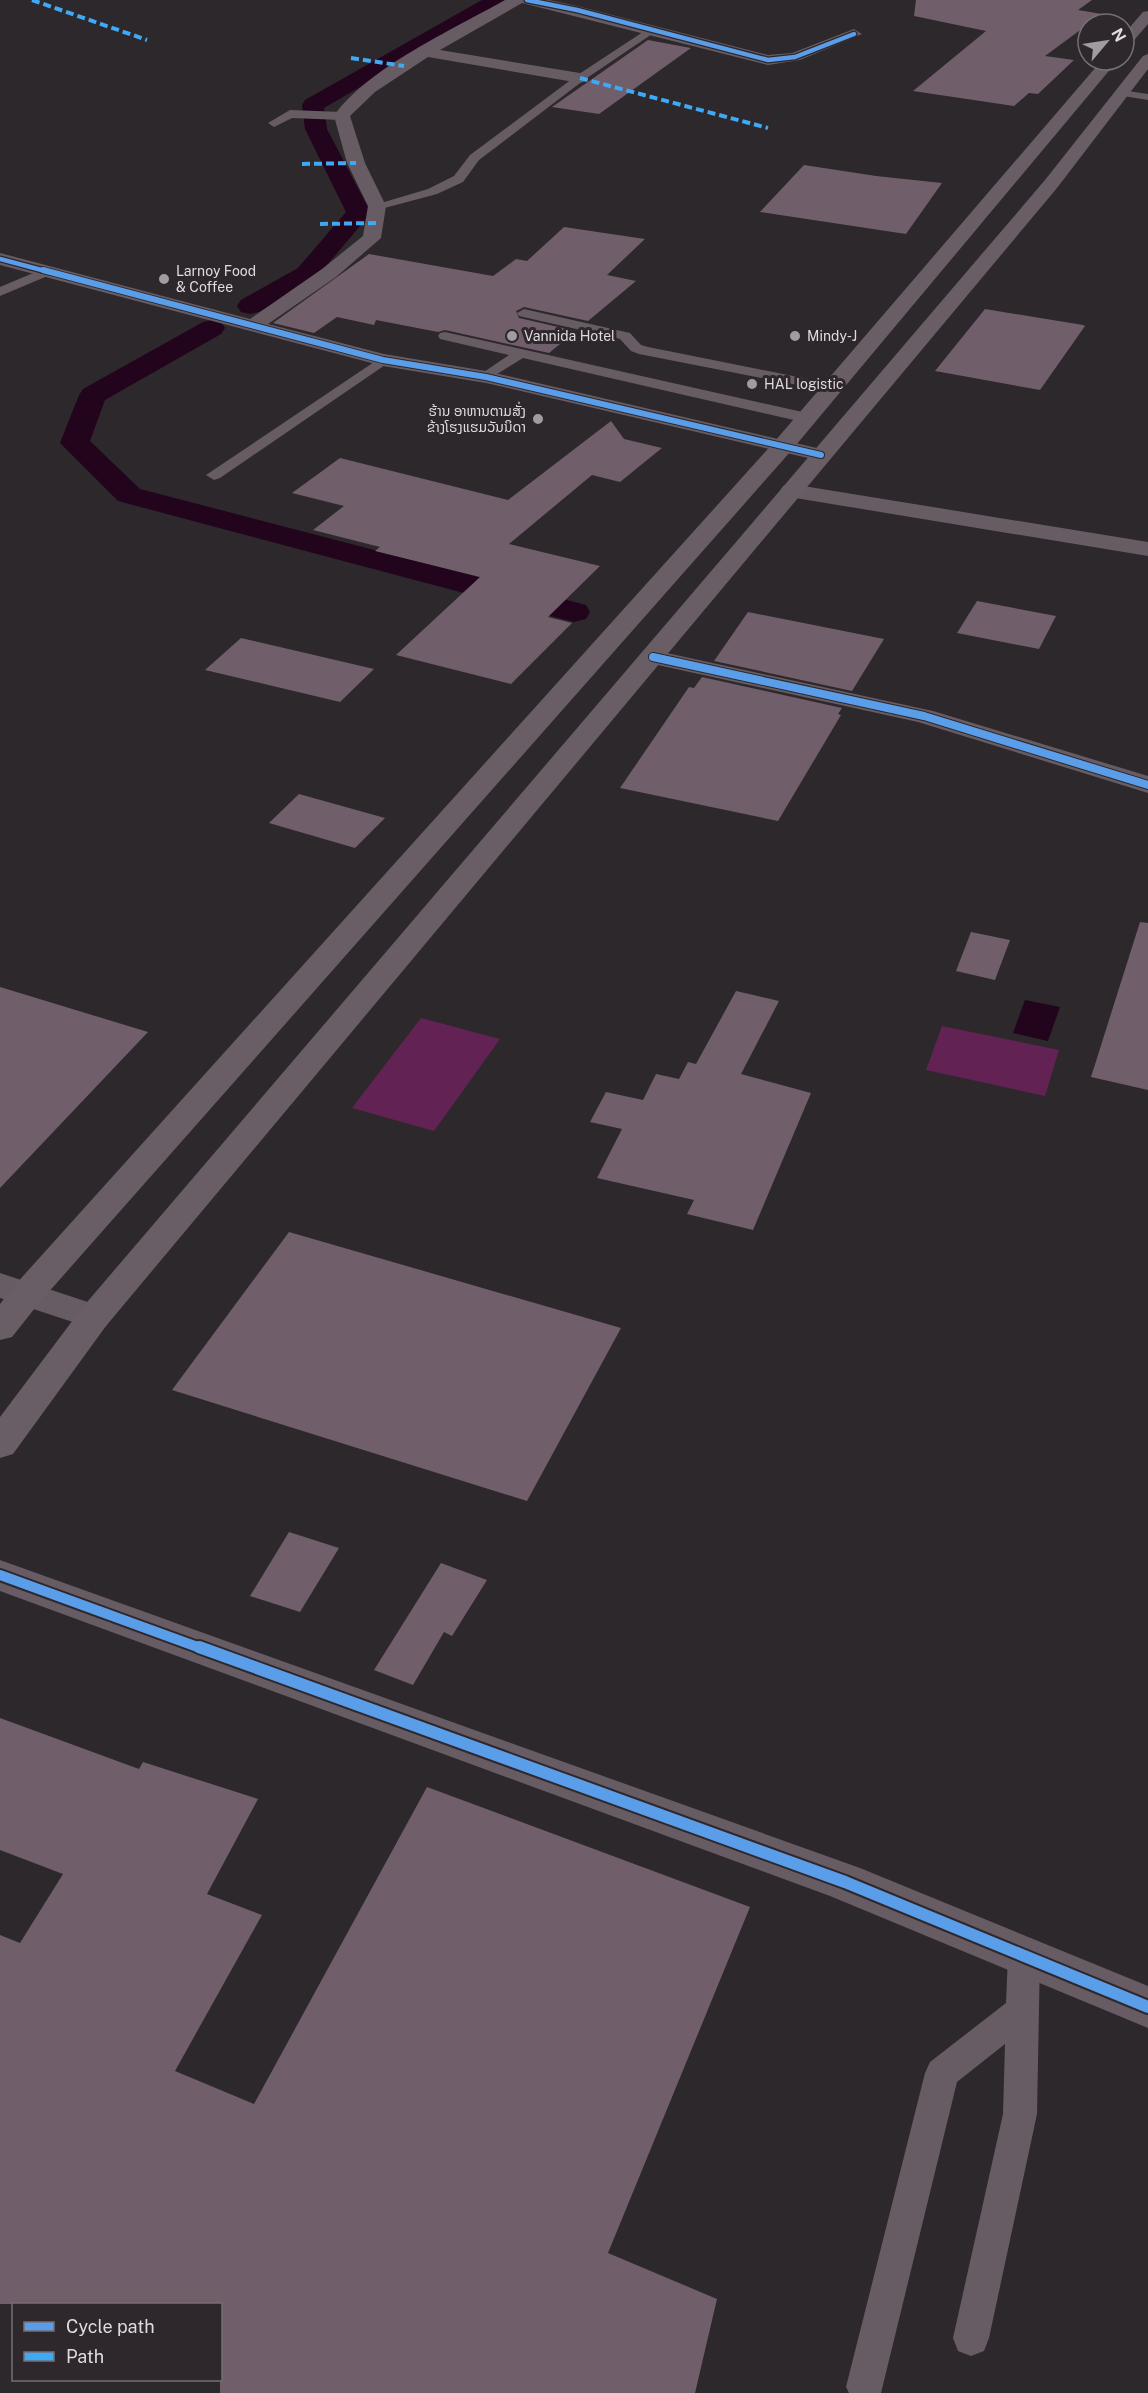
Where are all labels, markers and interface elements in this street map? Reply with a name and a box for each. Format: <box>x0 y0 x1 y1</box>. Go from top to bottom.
north arrow <box>1076 12 1136 72</box>
text: N <box>1107 25 1130 45</box>
place label: Larnoy Food & Coffee <box>176 263 256 295</box>
marker: Larnoy Food & Coffee <box>157 272 171 286</box>
place label: Vannida Hotel <box>524 328 615 344</box>
place label: Mindy-J <box>807 328 857 344</box>
marker: Vannida Hotel <box>505 329 519 343</box>
marker: Mindy-J <box>788 329 802 343</box>
place label: HAL logistic <box>764 376 844 392</box>
marker: HAL logistic <box>745 377 759 391</box>
place label: ຮ້ານ ອາຫານຕາມສັ່ງ ຂ້າງໂຮງແຮມວັນນິດາ <box>427 401 526 435</box>
marker: ຮ້ານ ອາຫານຕາມສັ່ງ ຂ້າງໂຮງແຮມວັນນິດາ <box>531 412 545 426</box>
legend <box>12 2303 222 2381</box>
text: Cycle path <box>66 2316 155 2337</box>
text: Path <box>66 2346 104 2367</box>

